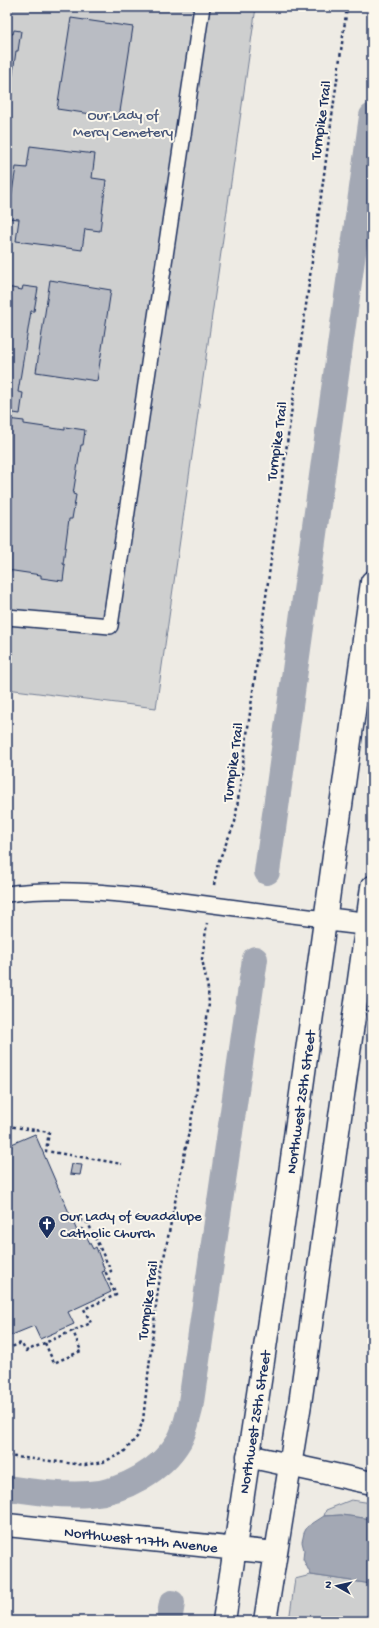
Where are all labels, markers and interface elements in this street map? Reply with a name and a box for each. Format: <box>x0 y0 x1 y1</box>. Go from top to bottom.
street label: Turnpike Trail <box>307 80 336 162</box>
park label: Our Lady of Mercy Cemetery <box>73 107 174 142</box>
street label: Turnpike Trail <box>263 401 292 483</box>
street label: Turnpike Trail <box>219 722 248 804</box>
street label: Northwest 25th Street <box>283 1028 321 1175</box>
place label: Our Lady of Guadalupe Catholic Church <box>60 1208 202 1243</box>
church icon: Our Lady of Guadalupe Catholic Church <box>37 1214 57 1239</box>
street label: Turnpike Trail <box>134 1260 163 1342</box>
street label: Northwest 25th Street <box>236 1348 276 1495</box>
street label: Northwest 117th Avenue <box>63 1524 219 1558</box>
north arrow <box>317 1566 357 1606</box>
text: N <box>323 1580 336 1589</box>

